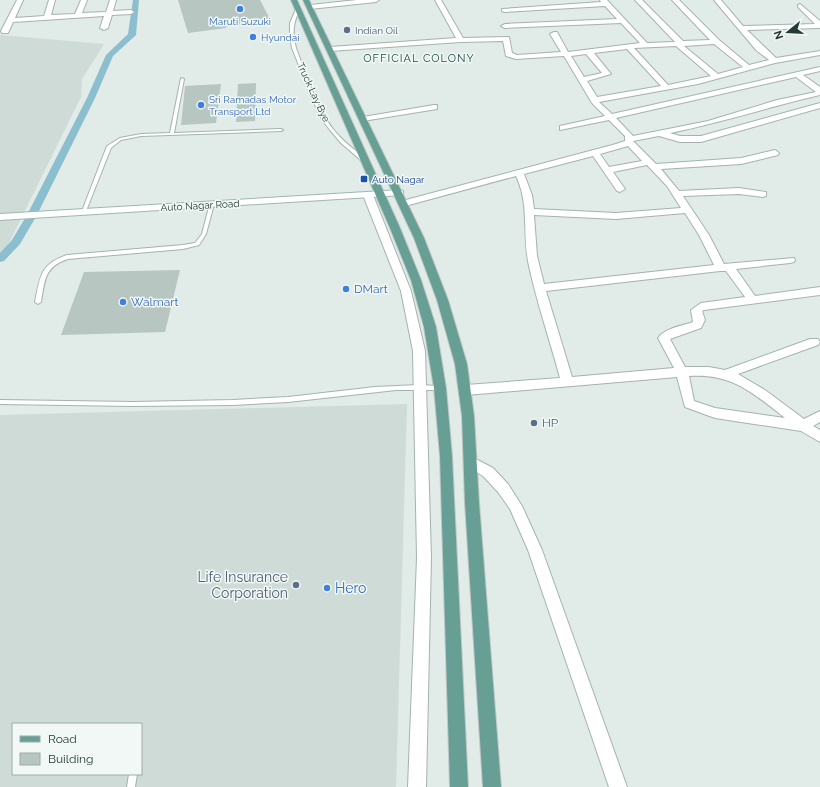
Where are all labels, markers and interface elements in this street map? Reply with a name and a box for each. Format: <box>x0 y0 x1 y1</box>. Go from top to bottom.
marker: Maruti Suzuki <box>235 4 245 14</box>
north arrow <box>768 12 808 52</box>
place label: Maruti Suzuki <box>209 16 271 27</box>
marker: Indian Oil <box>342 25 352 35</box>
place label: Indian Oil <box>355 25 398 36</box>
text: N <box>771 29 786 41</box>
marker: Hyundai <box>248 32 258 42</box>
place label: Hyundai <box>261 32 299 43</box>
district label: OFFICIAL COLONY <box>363 52 475 65</box>
street label: Truck Lay Bye <box>295 61 332 124</box>
place label: Sri Ramadas Motor Transport Ltd <box>209 94 297 117</box>
marker: Sri Ramadas Motor Transport Ltd <box>196 100 206 110</box>
marker: Auto Nagar <box>359 174 369 184</box>
place label: Auto Nagar <box>372 174 425 185</box>
street label: Auto Nagar Road <box>160 198 240 213</box>
place label: DMart <box>354 282 388 296</box>
marker: DMart <box>341 284 351 294</box>
place label: Walmart <box>131 295 179 309</box>
marker: Walmart <box>118 297 128 307</box>
place label: HP <box>542 416 559 430</box>
marker: HP <box>529 418 539 428</box>
place label: Life Insurance Corporation <box>197 569 288 601</box>
marker: Life Insurance Corporation <box>291 580 301 590</box>
place label: Hero <box>335 580 366 596</box>
marker: Hero <box>322 583 332 593</box>
legend <box>12 723 142 775</box>
text: Road <box>48 732 77 746</box>
text: Building <box>48 752 94 766</box>

